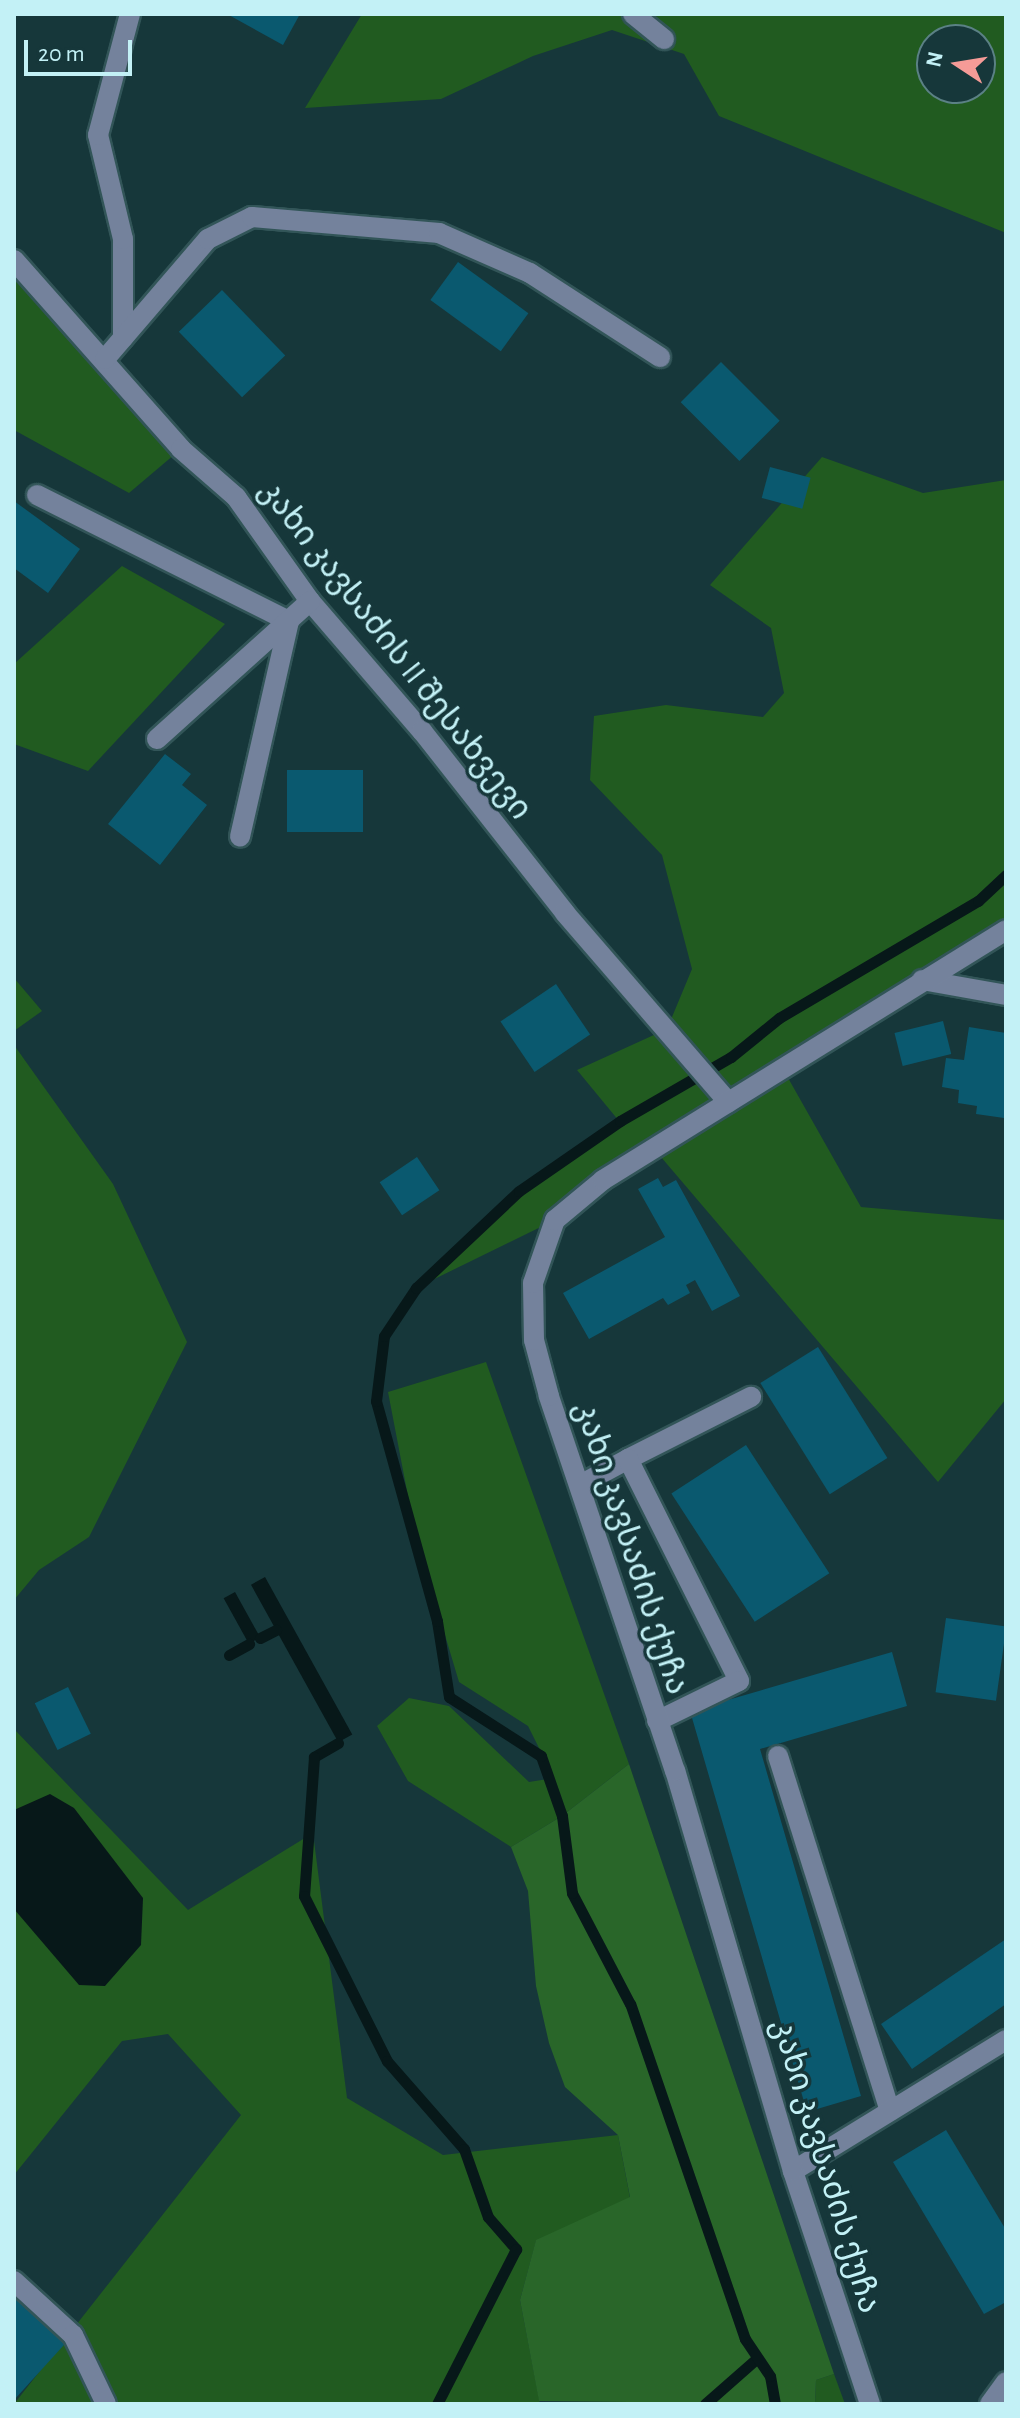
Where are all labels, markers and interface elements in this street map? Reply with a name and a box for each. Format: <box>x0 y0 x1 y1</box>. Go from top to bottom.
scale bar <box>28 24 136 74</box>
north arrow <box>916 24 996 104</box>
text: 20 m <box>38 42 85 66</box>
text: N <box>922 50 947 69</box>
street label: კახი კავსაძის II შესახვევი <box>250 472 540 828</box>
street label: კახი კავსაძის ქუჩა <box>566 1397 696 1699</box>
street label: კახი კავსაძის ქუჩა <box>763 2014 889 2318</box>

